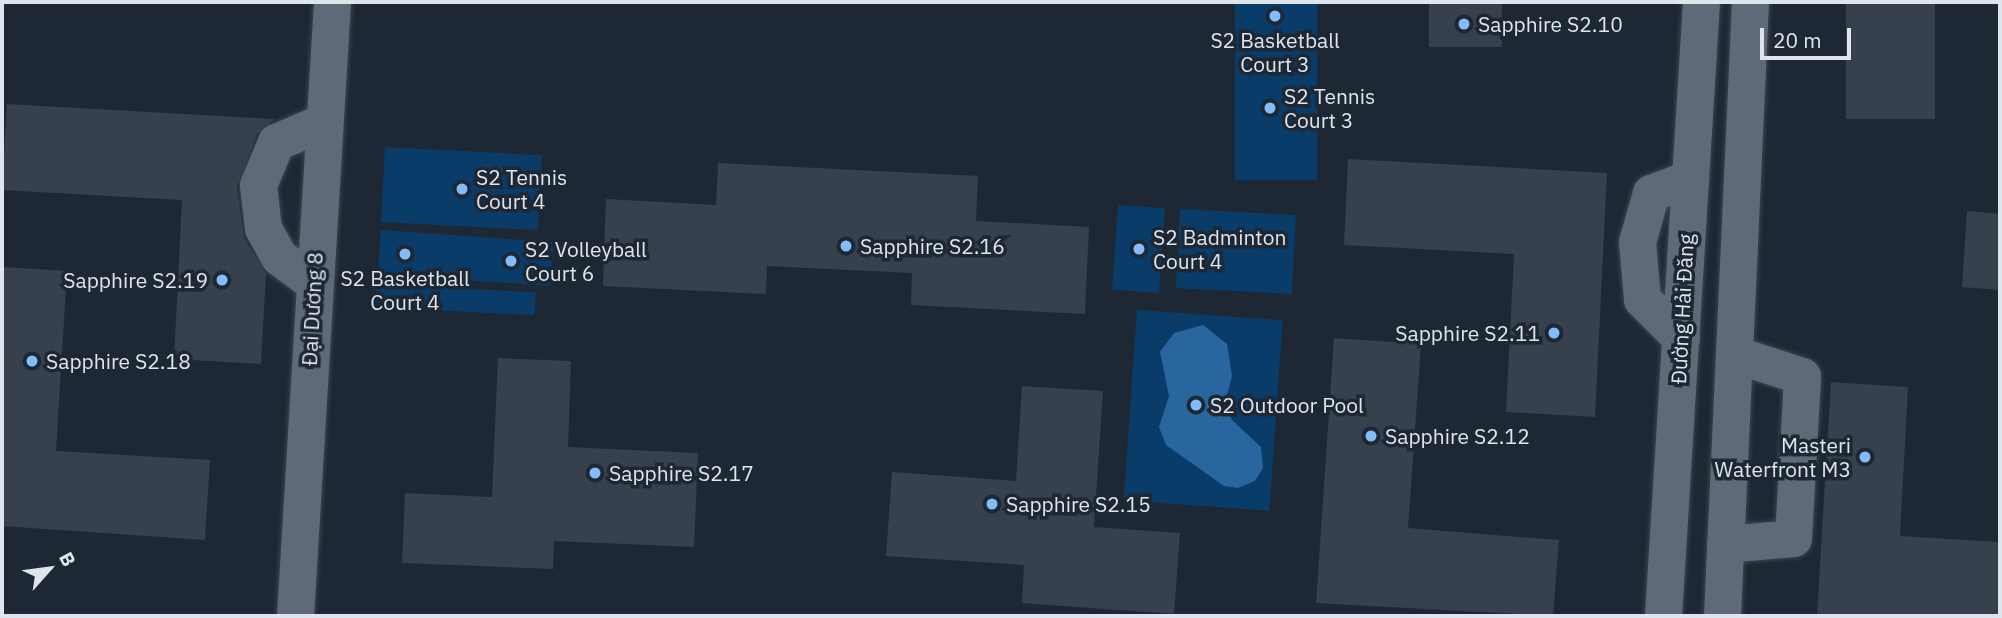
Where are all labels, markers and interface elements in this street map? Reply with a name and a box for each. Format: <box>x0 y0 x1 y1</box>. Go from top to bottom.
marker: S2 Basketball Court 3 <box>1267 8 1283 24</box>
place label: Sapphire S2.10 <box>1478 11 1623 37</box>
scale bar <box>1764 14 1855 58</box>
marker: Sapphire S2.10 <box>1456 16 1472 32</box>
text: 20 m <box>1773 26 1822 54</box>
place label: S2 Basketball Court 3 <box>1210 27 1340 77</box>
place label: S2 Tennis Court 3 <box>1284 83 1375 133</box>
marker: S2 Tennis Court 3 <box>1262 100 1278 116</box>
place label: S2 Tennis Court 4 <box>476 164 567 214</box>
marker: S2 Tennis Court 4 <box>454 181 470 197</box>
place label: S2 Badminton Court 4 <box>1153 224 1286 274</box>
place label: Sapphire S2.16 <box>860 233 1005 259</box>
street label: Đường Hải Đăng <box>1665 233 1699 385</box>
place label: S2 Volleyball Court 6 <box>525 236 647 286</box>
marker: Sapphire S2.16 <box>838 238 854 254</box>
marker: S2 Badminton Court 4 <box>1131 241 1147 257</box>
marker: S2 Basketball Court 4 <box>397 246 413 262</box>
street label: Đại Dương 8 <box>296 251 328 367</box>
marker: S2 Volleyball Court 6 <box>503 253 519 269</box>
place label: S2 Basketball Court 4 <box>340 265 470 315</box>
place label: Sapphire S2.19 <box>63 267 208 293</box>
marker: Sapphire S2.19 <box>214 272 230 288</box>
place label: Sapphire S2.11 <box>1395 320 1540 346</box>
marker: Sapphire S2.11 <box>1546 325 1562 341</box>
place label: Sapphire S2.18 <box>46 348 191 374</box>
marker: Sapphire S2.18 <box>24 353 40 369</box>
place label: S2 Outdoor Pool <box>1210 392 1364 418</box>
marker: S2 Outdoor Pool <box>1188 397 1204 413</box>
place label: Sapphire S2.12 <box>1385 423 1530 449</box>
marker: Sapphire S2.12 <box>1363 428 1379 444</box>
place label: Masteri Waterfront M3 <box>1715 432 1851 482</box>
marker: Masteri Waterfront M3 <box>1857 449 1873 465</box>
place label: Sapphire S2.17 <box>609 460 754 486</box>
marker: Sapphire S2.17 <box>587 465 603 481</box>
place label: Sapphire S2.15 <box>1006 491 1151 517</box>
marker: Sapphire S2.15 <box>984 496 1000 512</box>
north arrow <box>14 534 84 604</box>
text: B <box>54 548 81 570</box>

